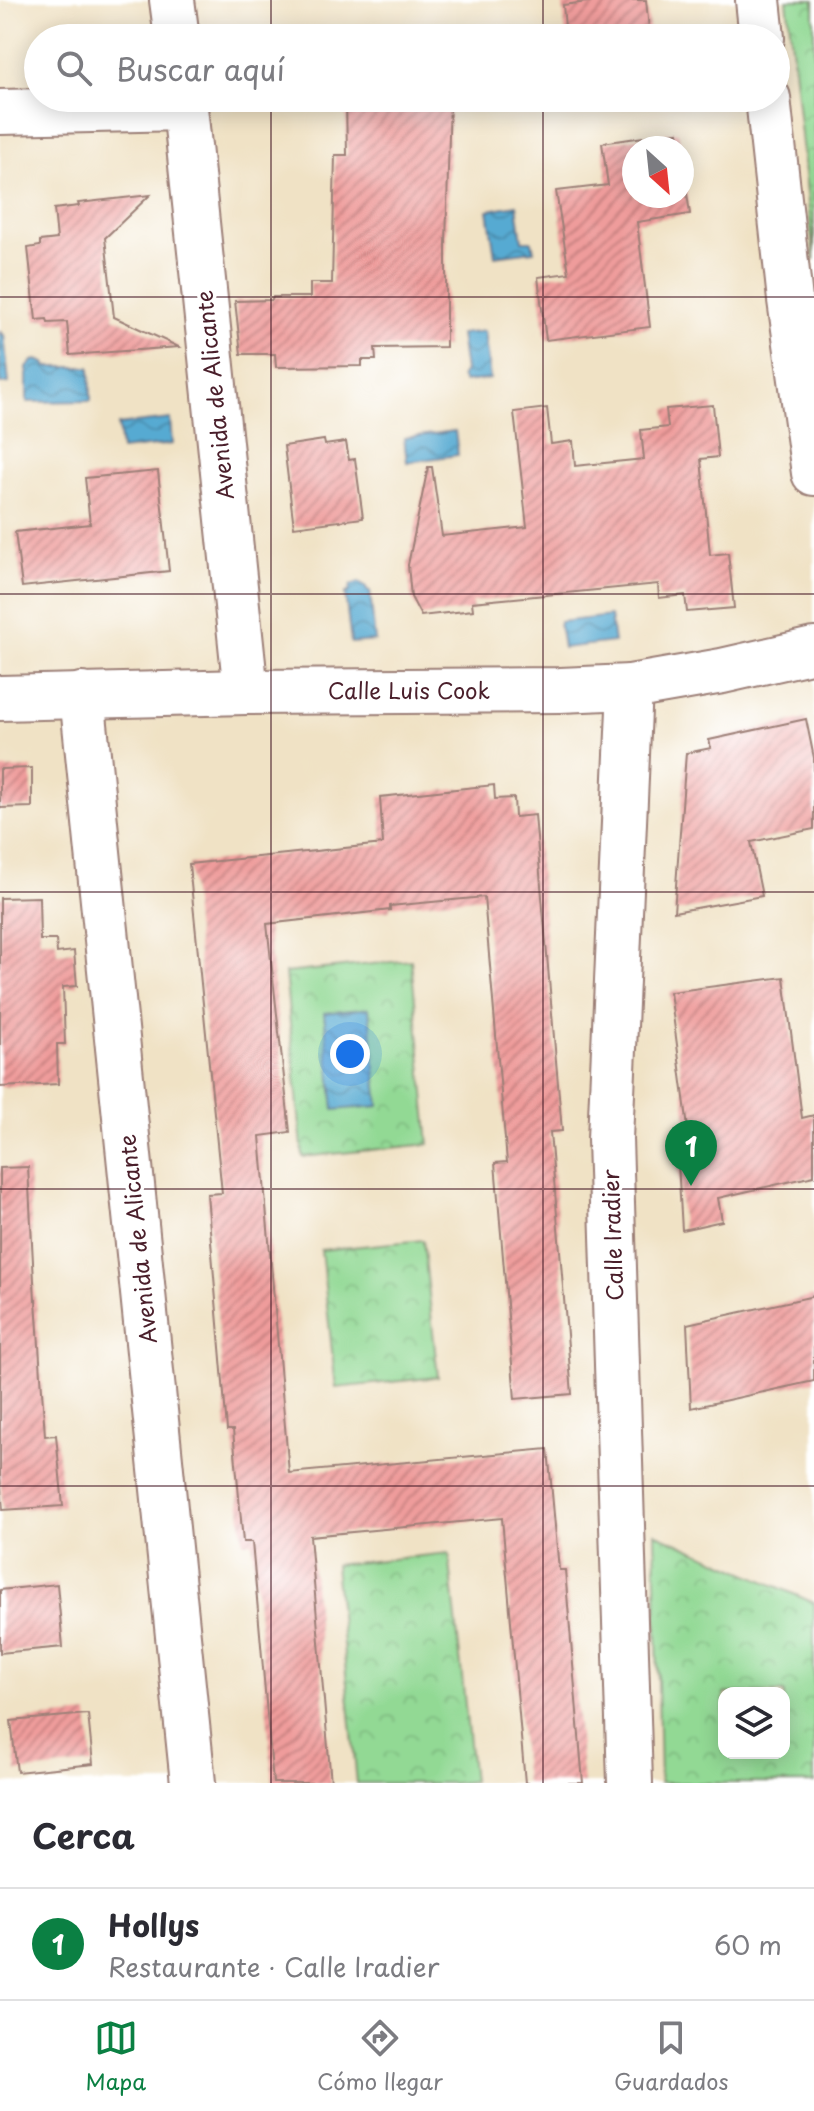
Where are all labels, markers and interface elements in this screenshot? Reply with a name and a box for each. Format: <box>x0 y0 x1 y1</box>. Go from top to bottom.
search box <box>24 24 790 112</box>
icon: search <box>52 46 96 90</box>
text: Buscar aquí <box>116 46 285 91</box>
north arrow <box>622 136 694 208</box>
street label: Avenida de Alicante <box>186 289 241 502</box>
street label: Calle Luis Cook <box>328 673 491 706</box>
your location <box>330 1034 370 1074</box>
pin: 1 <box>665 1120 717 1186</box>
street label: Avenida de Alicante <box>109 1133 164 1346</box>
street label: Calle Iradier <box>593 1169 630 1301</box>
map controls <box>718 1687 790 1759</box>
button: layers <box>718 1687 790 1759</box>
text: Cerca <box>32 1809 135 1861</box>
text: Hollys <box>108 1902 199 1947</box>
text: 1 <box>52 1925 64 1964</box>
text: 60 m <box>714 1925 782 1964</box>
text: Restaurante · Calle Iradier <box>108 1947 439 1986</box>
tab: Mapa <box>86 2016 146 2097</box>
tab: Cómo llegar <box>317 2016 443 2097</box>
tab: Guardados <box>614 2016 728 2097</box>

